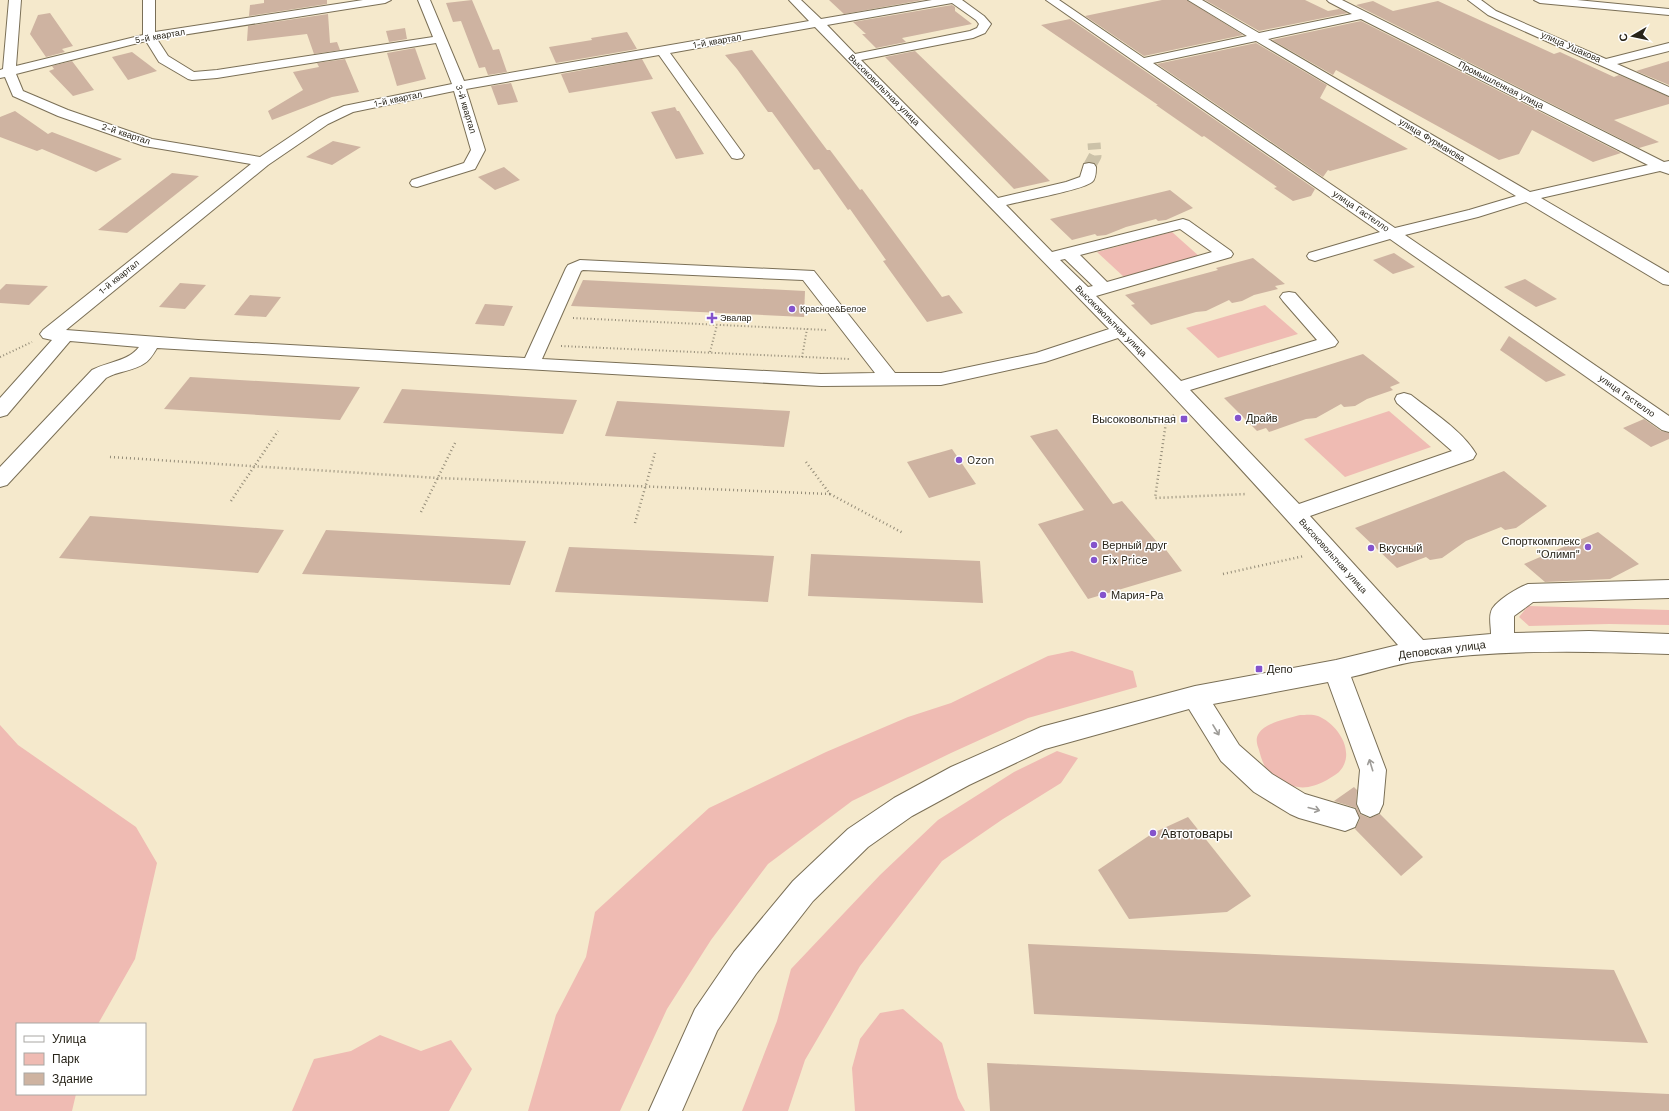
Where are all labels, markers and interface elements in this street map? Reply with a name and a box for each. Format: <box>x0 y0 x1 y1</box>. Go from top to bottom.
north arrow <box>1613 16 1653 56</box>
street label: 5-й квартал <box>134 27 186 45</box>
street label: улица Ушакова <box>1540 29 1602 65</box>
street label: 1-й квартал <box>692 32 742 50</box>
text: С <box>1617 32 1631 42</box>
street label: Высоковольтная улица <box>846 52 922 128</box>
street label: Промышленная улица <box>1457 59 1545 111</box>
street label: 3-й квартал <box>454 83 478 135</box>
street label: 1-й квартал <box>373 89 423 109</box>
street label: улица Фурманова <box>1397 116 1467 164</box>
street label: 2-й квартал <box>100 121 152 147</box>
street label: улица Гастелло <box>1331 188 1391 234</box>
street label: 1-й квартал <box>97 258 141 296</box>
street label: Высоковольтная улица <box>1073 283 1149 359</box>
marker: Красное&Белое <box>787 304 797 314</box>
place label: Красное&Белое <box>800 304 866 314</box>
marker: Эвалар <box>707 313 717 323</box>
place label: Эвалар <box>720 313 751 323</box>
street label: улица Гастелло <box>1597 373 1657 419</box>
place label: Драйв <box>1246 412 1278 425</box>
place label: Высоковольтная <box>1092 413 1176 426</box>
marker: Драйв <box>1233 413 1243 423</box>
marker: Высоковольтная <box>1179 414 1189 424</box>
place label: Ozon <box>967 454 994 467</box>
marker: Ozon <box>954 455 964 465</box>
street label: Высоковольтная улица <box>1297 517 1369 595</box>
place label: Спорткомплекс "Олимп" <box>1502 535 1580 561</box>
place label: Верный друг <box>1102 539 1167 552</box>
marker: Верный друг <box>1089 540 1099 550</box>
place label: Вкусный <box>1379 542 1422 555</box>
marker: Спорткомплекс "Олимп" <box>1583 542 1593 552</box>
marker: Вкусный <box>1366 543 1376 553</box>
place label: Fix Price <box>1102 554 1148 567</box>
marker: Fix Price <box>1089 555 1099 565</box>
place label: Мария-Ра <box>1111 589 1164 602</box>
marker: Мария-Ра <box>1098 590 1108 600</box>
street label: Деповская улица <box>1398 638 1487 662</box>
place label: Депо <box>1267 663 1293 676</box>
marker: Депо <box>1254 664 1264 674</box>
one-way arrow <box>1212 724 1220 736</box>
one-way arrow <box>1367 759 1374 772</box>
one-way arrow <box>1308 806 1321 813</box>
place label: Автотовары <box>1161 826 1233 841</box>
marker: Автотовары <box>1148 828 1158 838</box>
legend <box>16 1023 146 1095</box>
text: Улица <box>52 1032 86 1046</box>
text: Парк <box>52 1052 80 1066</box>
text: Здание <box>52 1072 93 1086</box>

